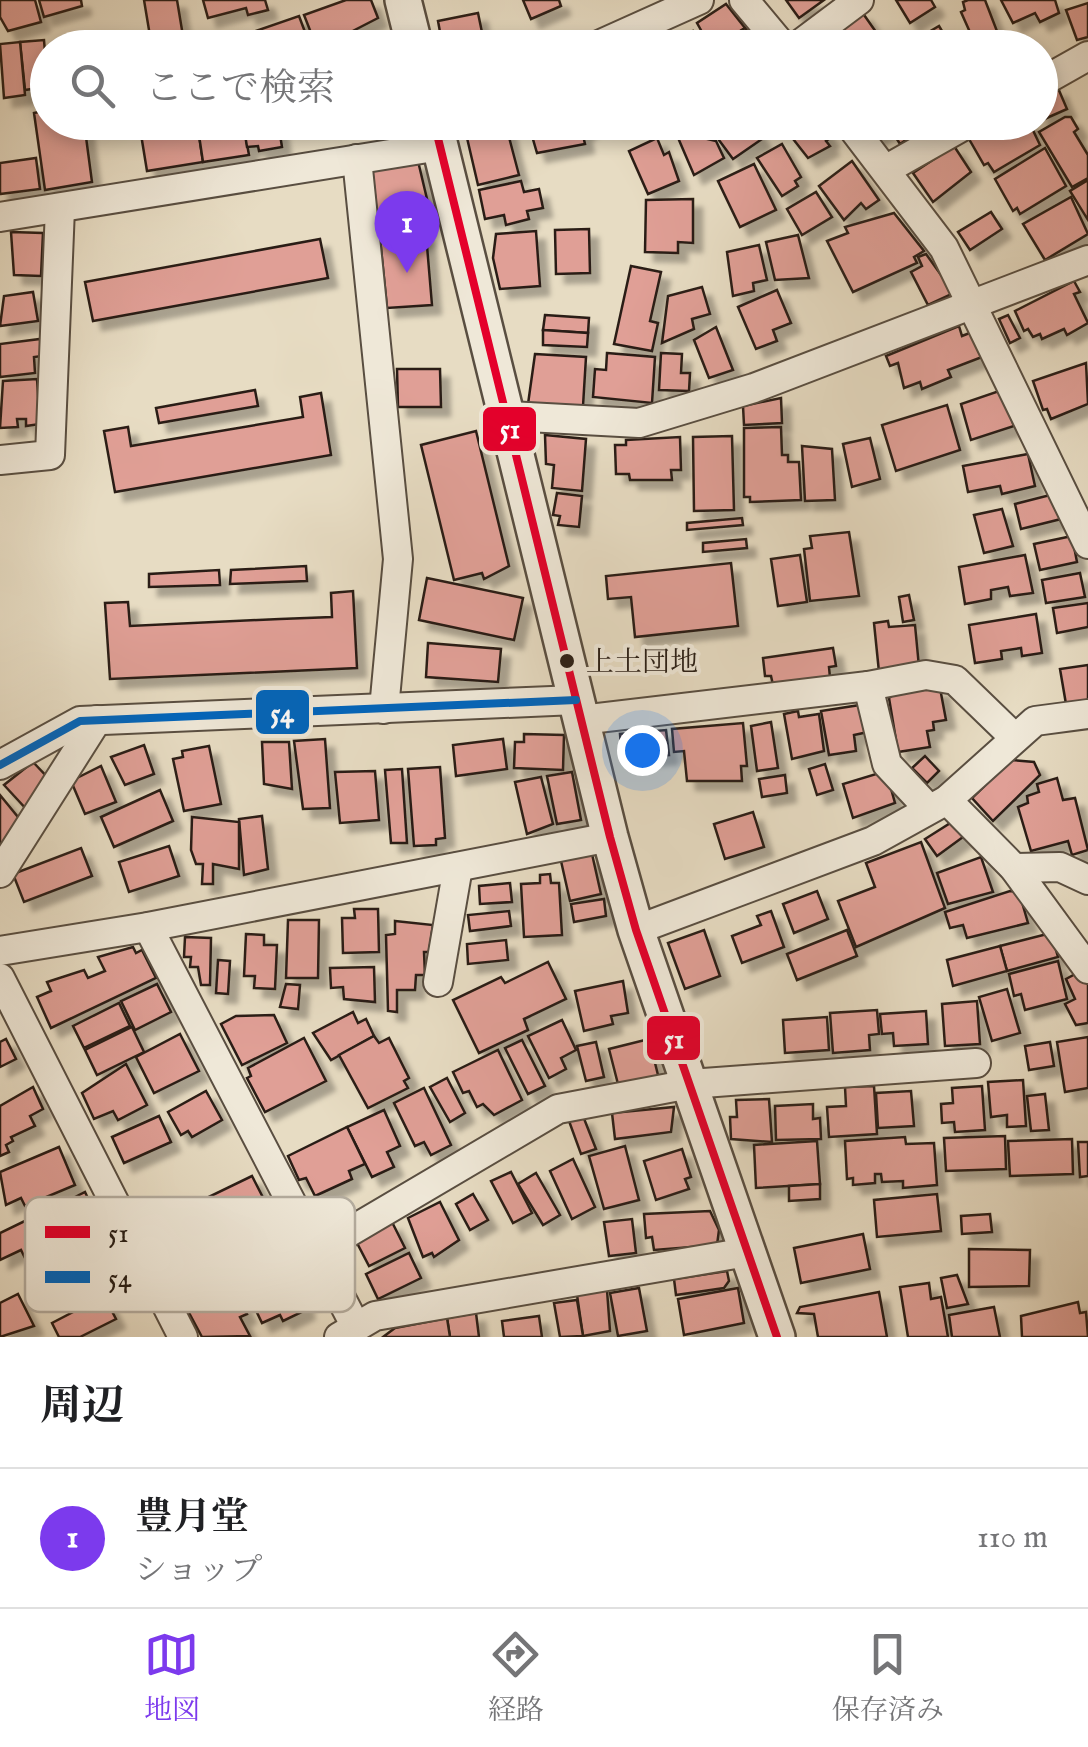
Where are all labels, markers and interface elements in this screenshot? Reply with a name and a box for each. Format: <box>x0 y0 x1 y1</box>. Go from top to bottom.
search box <box>30 30 1058 140</box>
icon: search <box>65 58 120 113</box>
text: ここで検索 <box>145 66 335 114</box>
pin: 1 <box>374 190 440 273</box>
line badge: 51 <box>481 405 538 453</box>
text: 51 <box>500 413 520 448</box>
place label: 上土団地 <box>586 646 698 681</box>
marker: 上土団地 <box>557 651 577 671</box>
line badge: 54 <box>254 688 311 736</box>
text: 54 <box>270 697 294 732</box>
your location <box>617 725 668 776</box>
line badge: 51 <box>645 1014 702 1062</box>
text: 51 <box>664 1023 684 1058</box>
legend <box>25 1197 355 1312</box>
text: 51 <box>108 1217 129 1252</box>
text: 54 <box>108 1262 132 1297</box>
text: 周辺 <box>40 1381 124 1434</box>
text: 豊月堂 <box>135 1495 249 1543</box>
text: 1 <box>67 1518 78 1559</box>
text: 110 m <box>977 1518 1048 1559</box>
text: ショップ <box>135 1551 262 1592</box>
tab: 地図 <box>144 1627 200 1729</box>
tab: 経路 <box>488 1627 544 1729</box>
tab: 保存済み <box>832 1627 944 1729</box>

